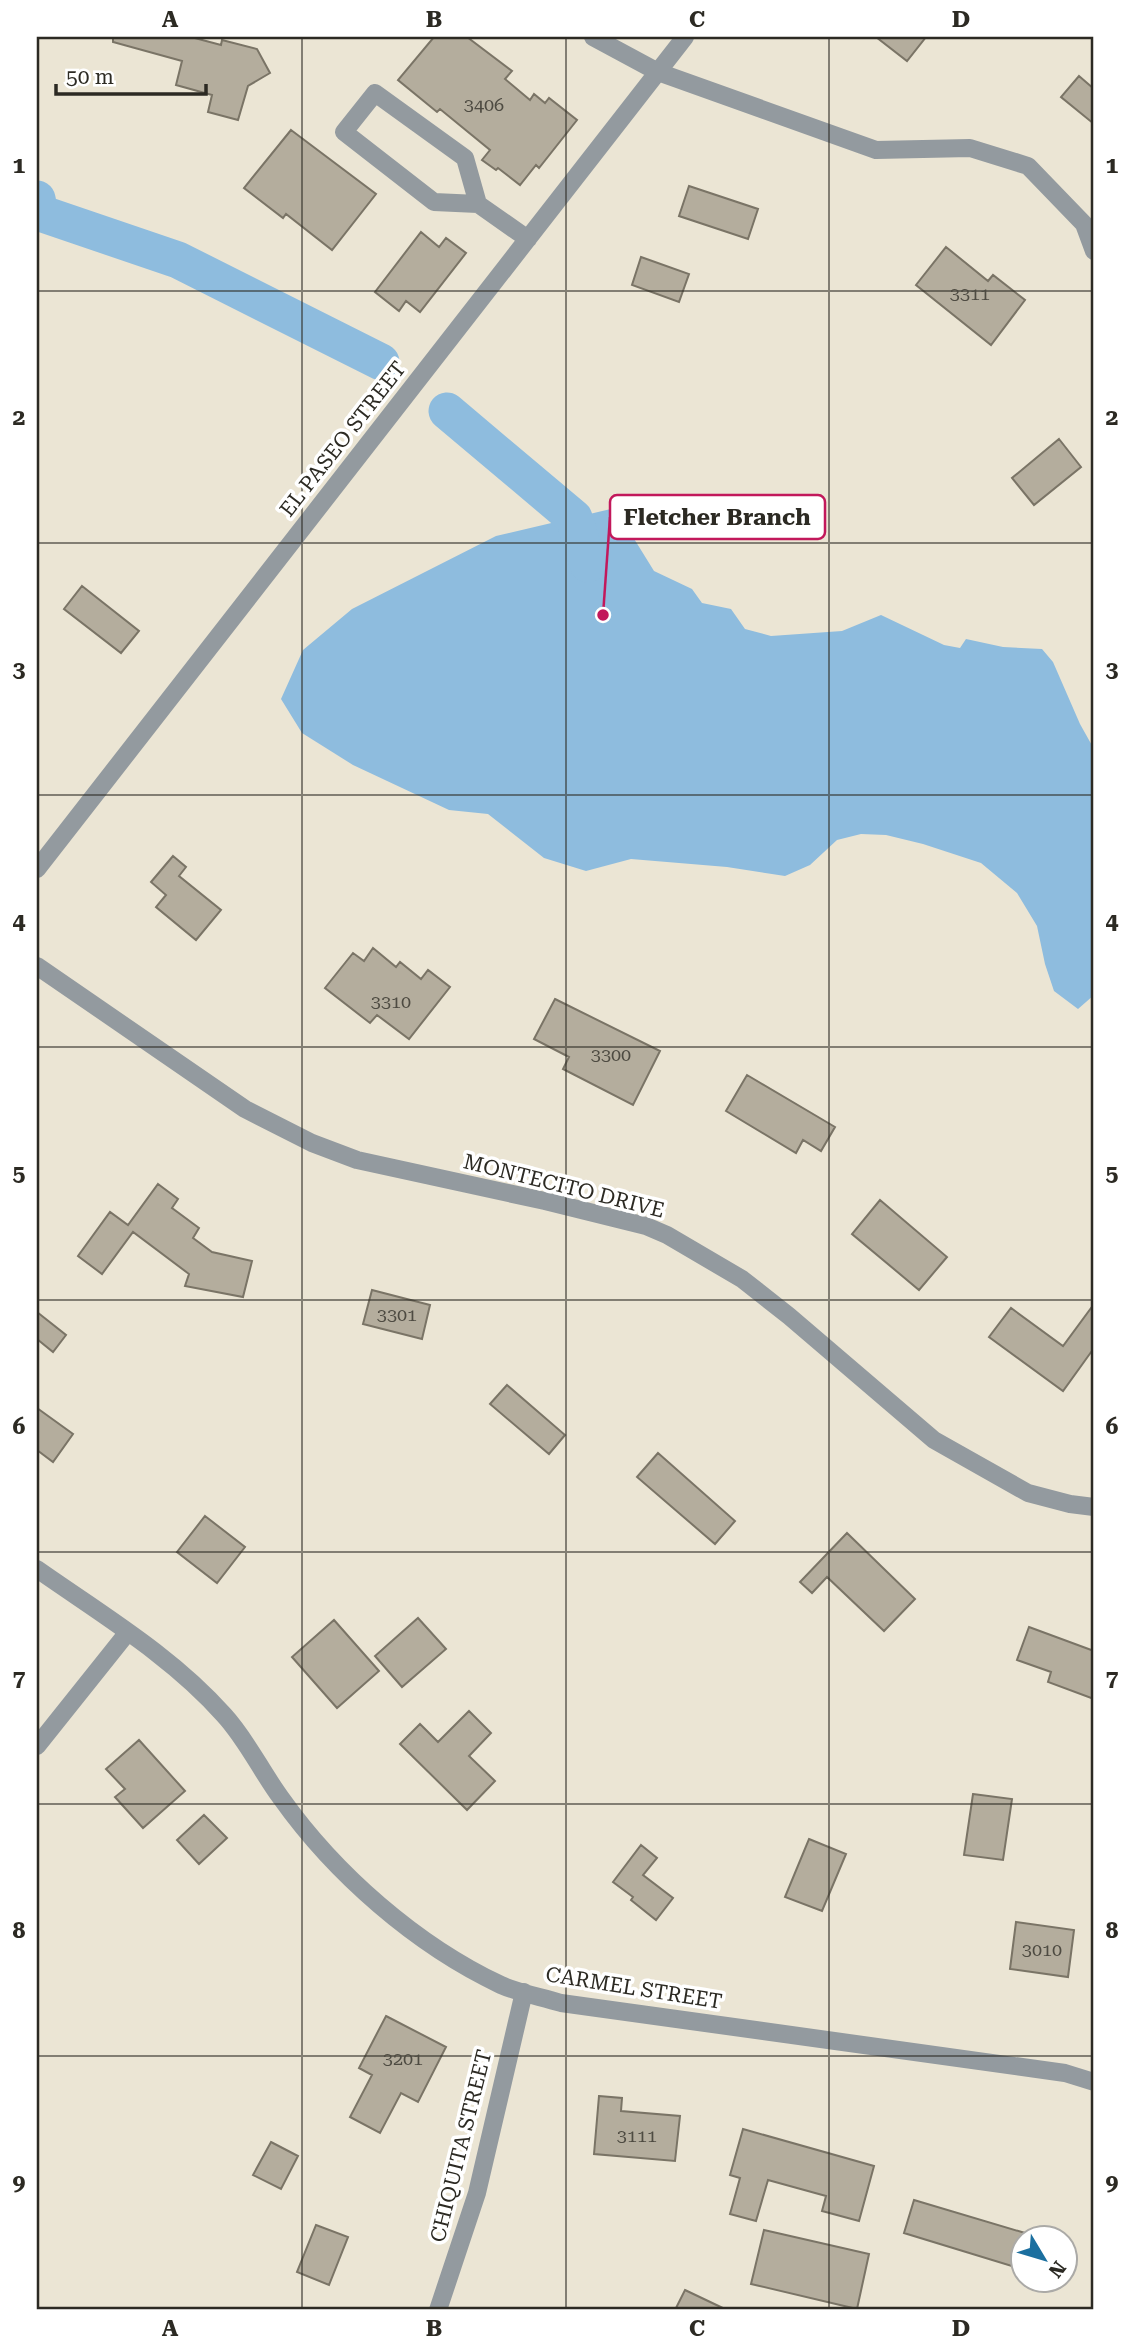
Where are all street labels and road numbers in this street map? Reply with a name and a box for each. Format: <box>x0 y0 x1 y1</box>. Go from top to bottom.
street label: EL PASEO STREET <box>275 357 411 521</box>
street label: MONTECITO DRIVE <box>461 1149 667 1223</box>
street label: CARMEL STREET <box>544 1962 724 2014</box>
street label: CHIQUITA STREET <box>425 2047 497 2245</box>

